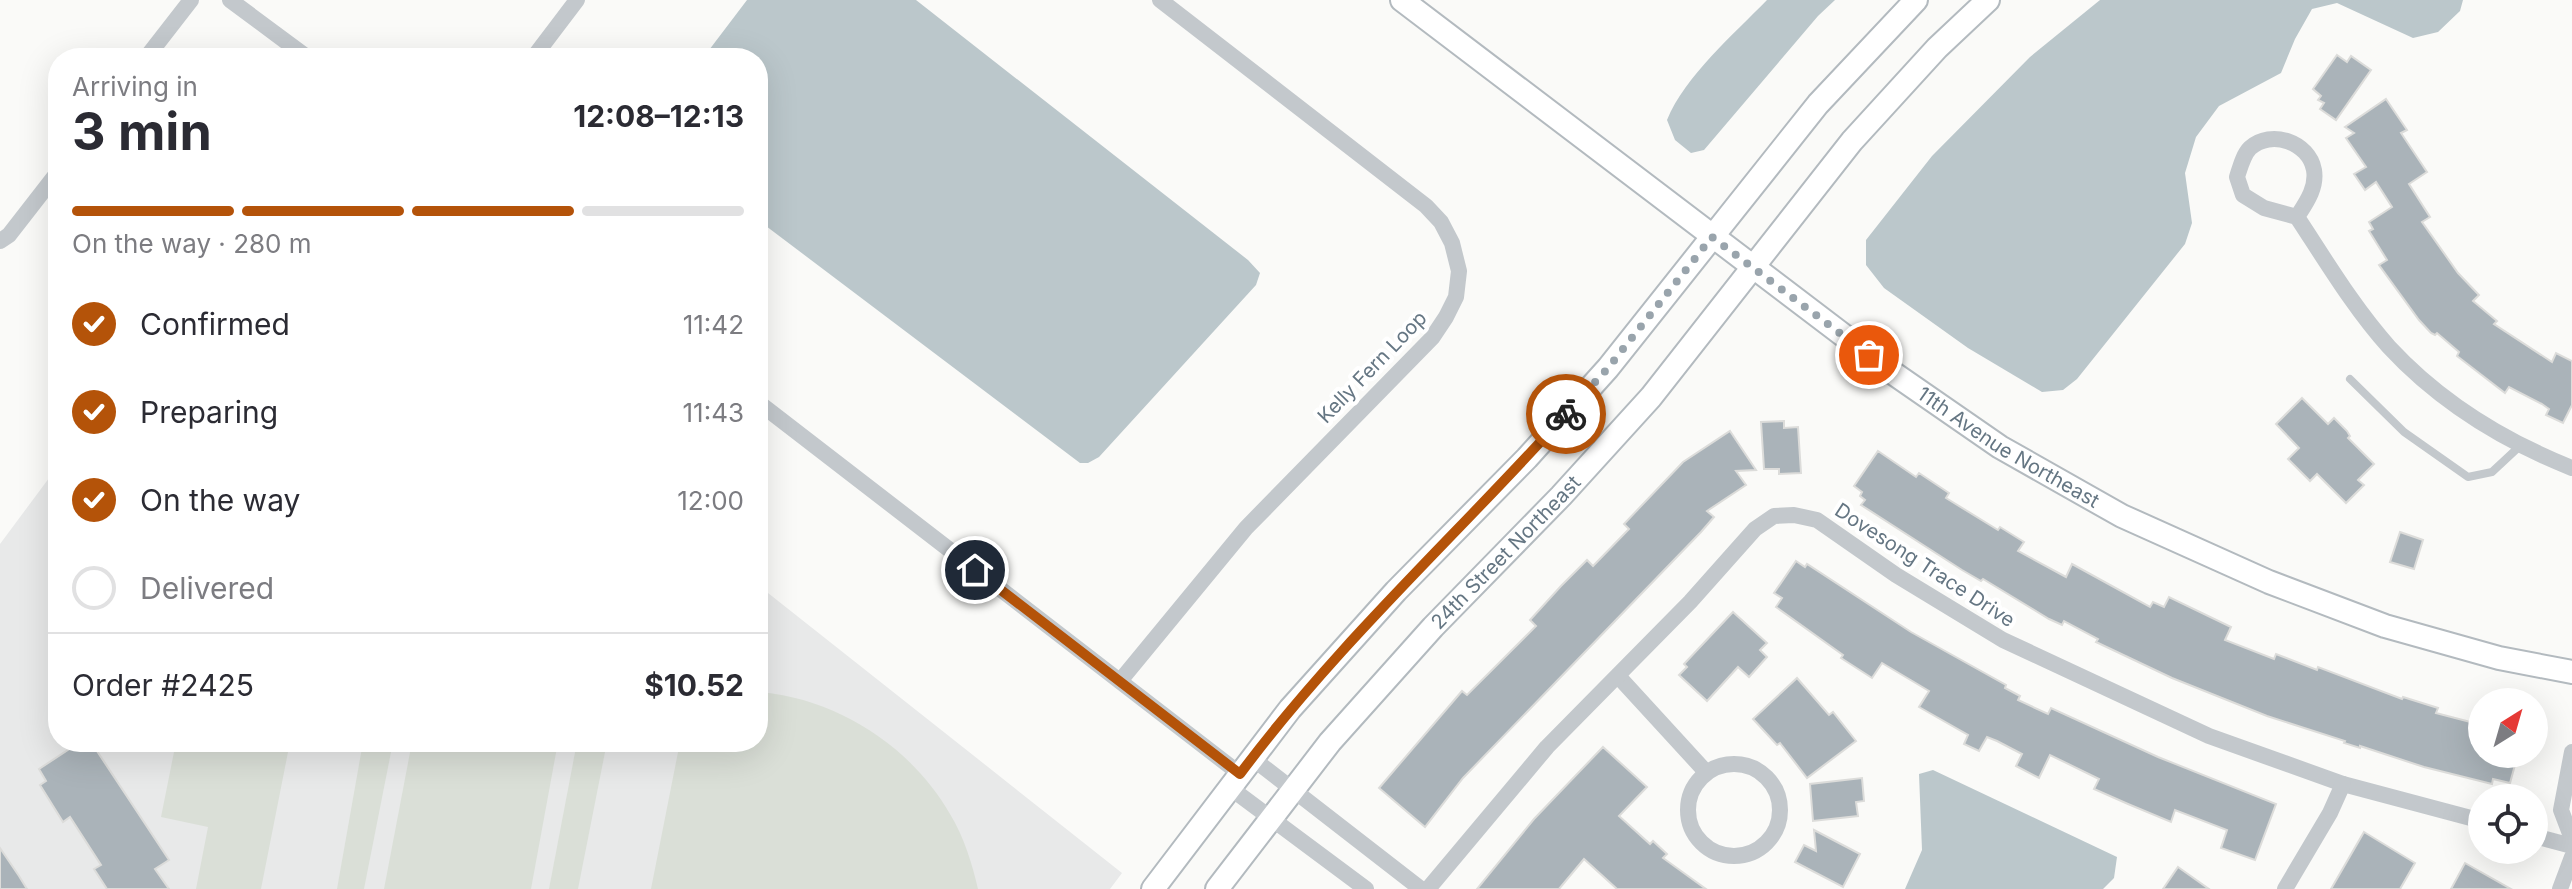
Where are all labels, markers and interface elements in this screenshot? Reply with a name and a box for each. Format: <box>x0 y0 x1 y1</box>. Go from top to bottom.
text: Arriving in <box>72 71 198 102</box>
text: 12:08–12:13 <box>573 98 744 134</box>
text: 3 min <box>72 100 212 163</box>
text: On the way · 280 m <box>72 228 312 259</box>
icon: check <box>72 302 116 346</box>
text: Confirmed <box>140 306 290 342</box>
street label: Kelly Fern Loop <box>1312 306 1432 428</box>
text: 11:42 <box>683 309 744 340</box>
pin <box>1835 321 1903 389</box>
icon: bag <box>1847 333 1891 377</box>
courier <box>1526 374 1606 454</box>
street label: 11th Avenue Northeast <box>1913 382 2104 513</box>
icon: check <box>72 390 116 434</box>
icon: bike <box>1544 392 1588 436</box>
text: Preparing <box>140 394 278 430</box>
text: 11:43 <box>683 397 744 428</box>
street label: 24th Street Northeast <box>1426 470 1586 634</box>
icon: check <box>72 478 116 522</box>
text: On the way <box>140 482 300 518</box>
text: 12:00 <box>677 485 744 516</box>
street label: Dovesong Trace Drive <box>1831 498 2019 632</box>
pin <box>941 536 1009 604</box>
icon: home <box>953 548 997 592</box>
text: Delivered <box>140 570 274 606</box>
text: Order #2425 <box>72 667 254 703</box>
text: $10.52 <box>644 667 744 703</box>
north arrow <box>2468 688 2548 768</box>
map controls <box>2468 688 2548 864</box>
button: locate <box>2468 784 2548 864</box>

